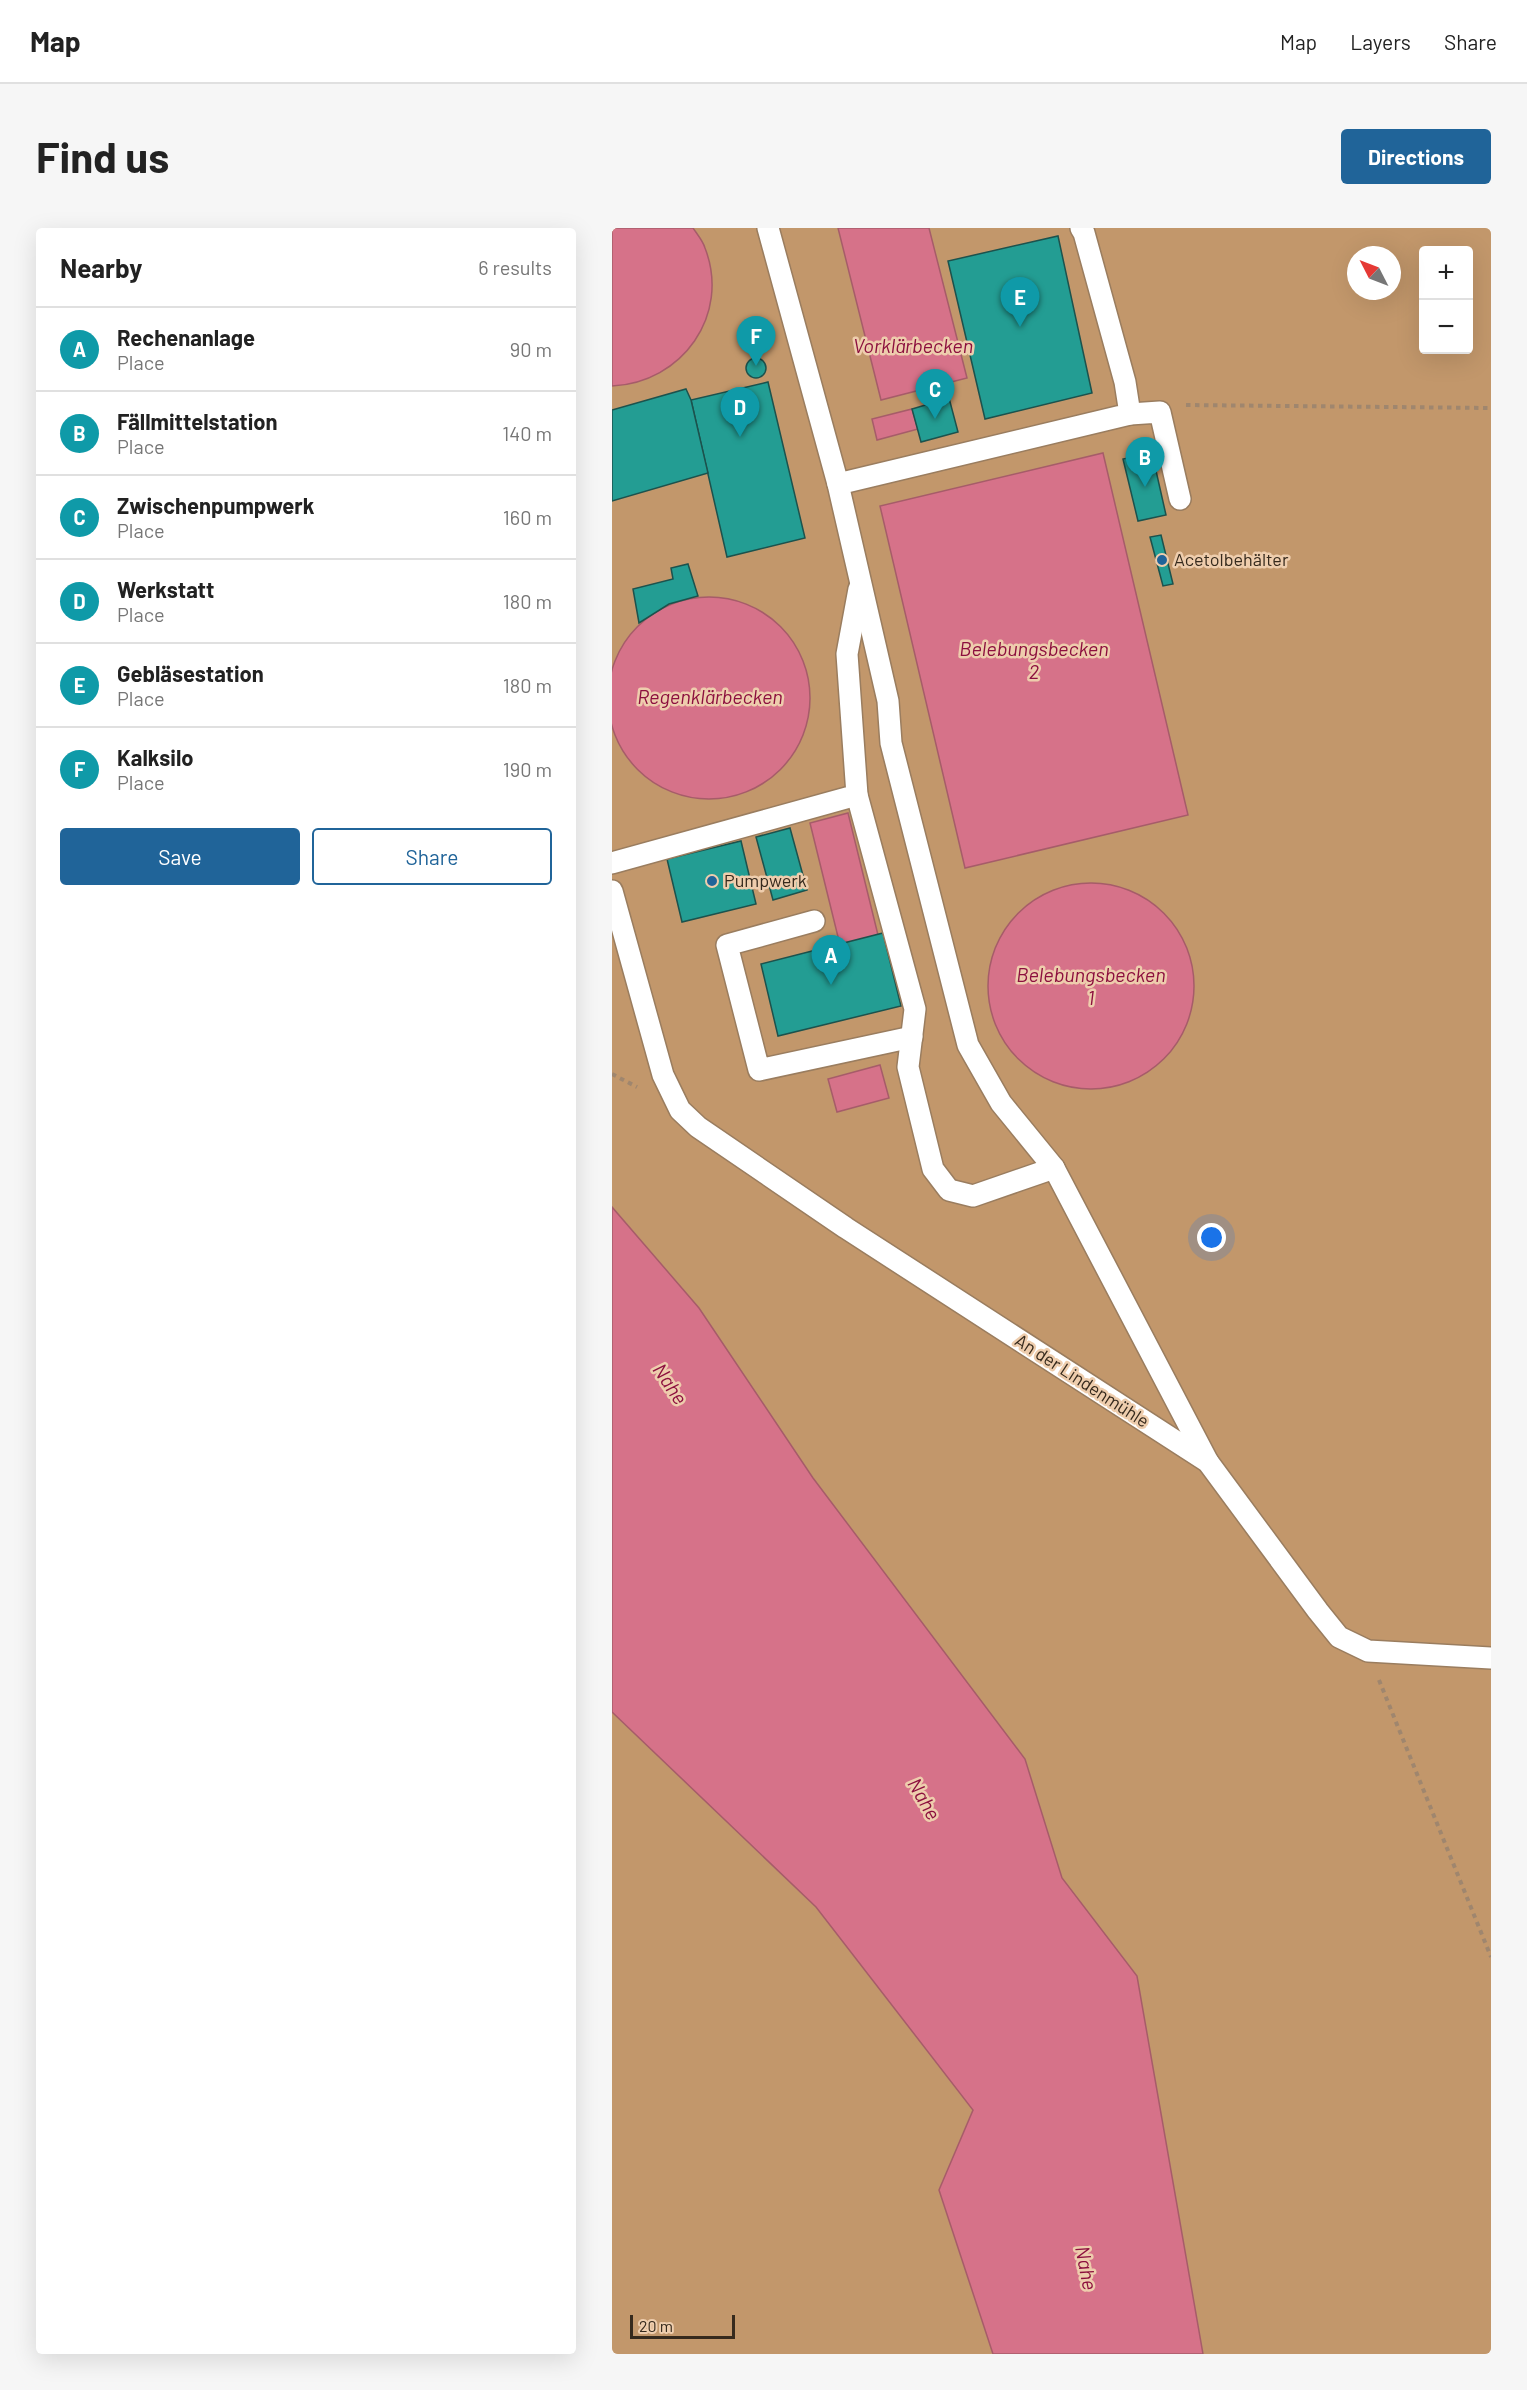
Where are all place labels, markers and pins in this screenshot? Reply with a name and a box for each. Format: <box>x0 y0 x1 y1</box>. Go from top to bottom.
pin: E <box>1000 278 1040 327</box>
pin: F <box>736 316 776 366</box>
pin: C <box>916 370 954 419</box>
pin: D <box>720 388 760 437</box>
pin: B <box>1126 438 1164 487</box>
place label: Acetolbehälter <box>1174 548 1289 570</box>
marker: Acetolbehälter <box>1155 553 1169 567</box>
place label: Pumpwerk <box>724 869 807 891</box>
marker: Pumpwerk <box>705 874 719 888</box>
pin: A <box>812 936 850 985</box>

